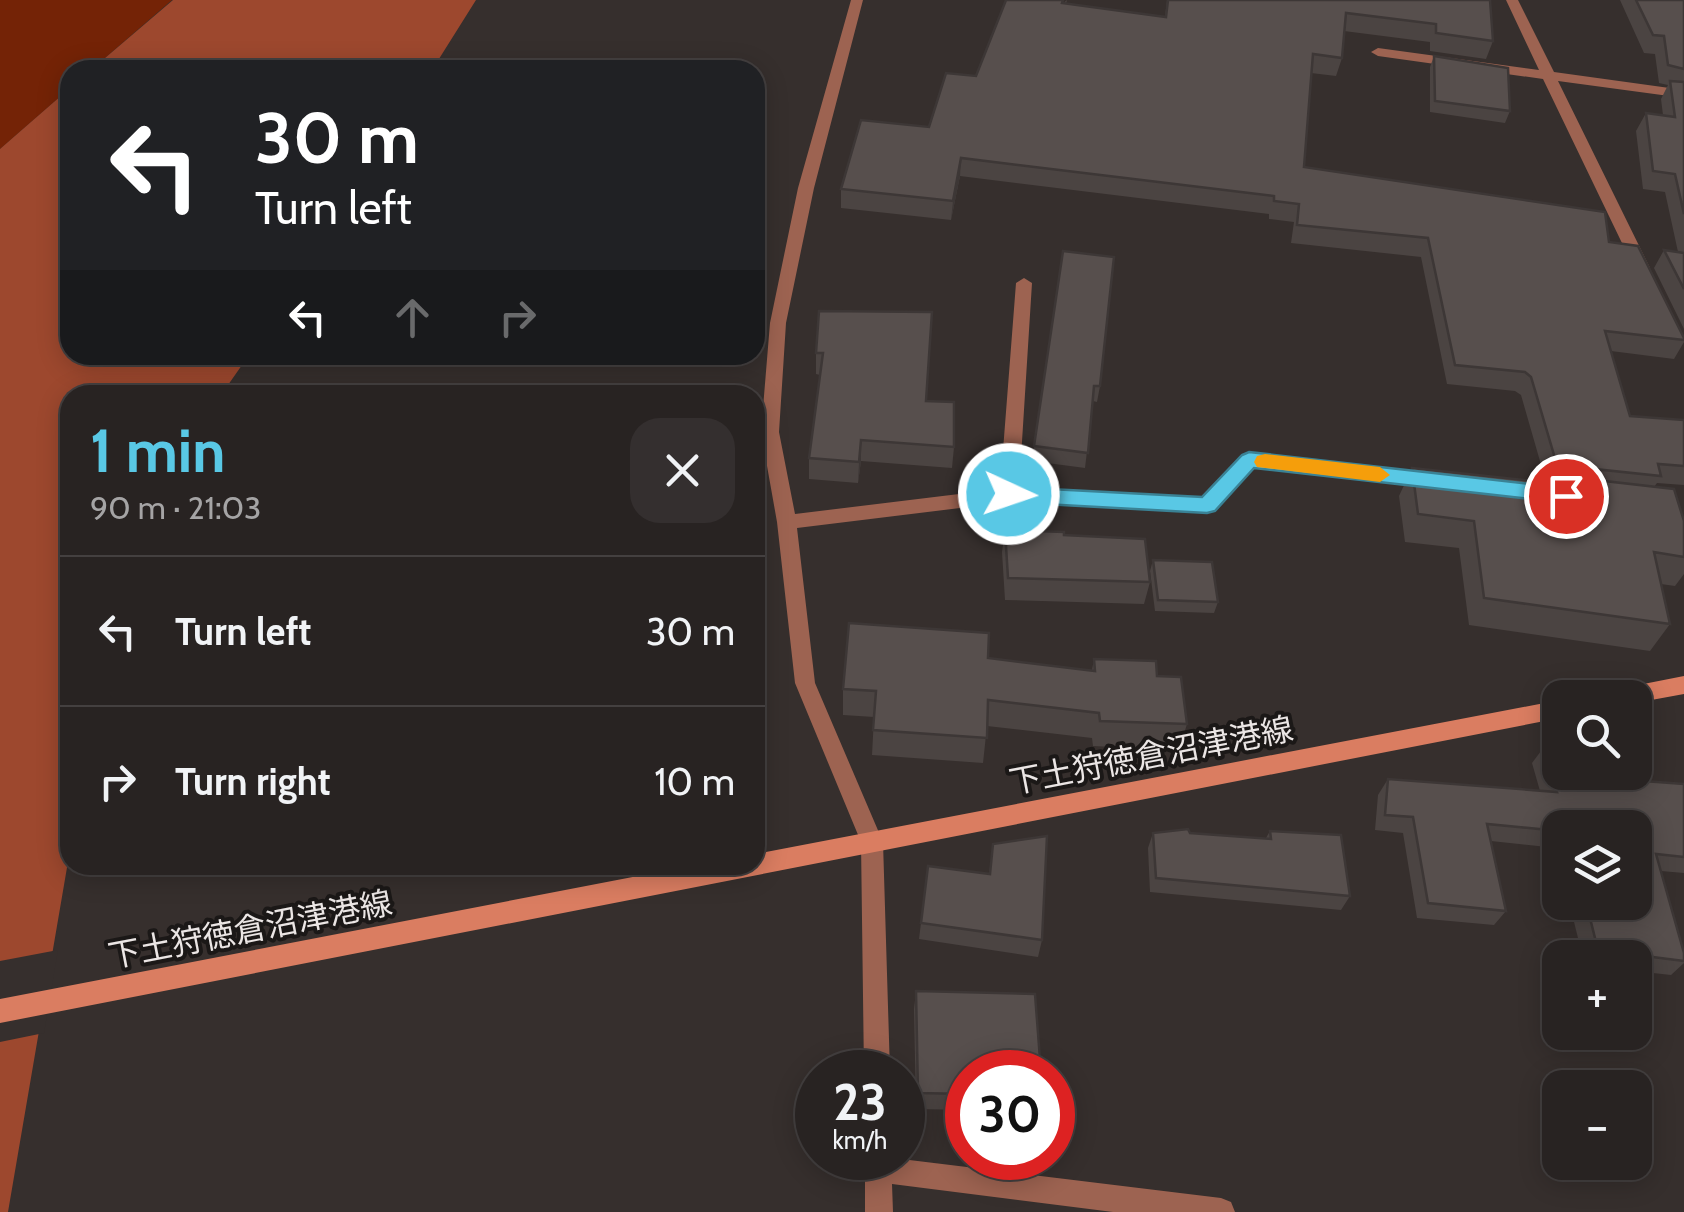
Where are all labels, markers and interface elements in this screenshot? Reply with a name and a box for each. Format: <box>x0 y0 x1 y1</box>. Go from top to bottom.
text: 30 m <box>255 95 419 181</box>
icon: left <box>90 100 220 230</box>
text: Turn left <box>255 181 412 235</box>
icon: left <box>280 290 335 345</box>
icon: ahead <box>385 290 440 345</box>
icon: right <box>490 290 545 345</box>
text: 1 min <box>90 414 225 487</box>
button: close <box>630 418 735 523</box>
position arrow <box>957 442 1061 546</box>
pin <box>1524 454 1609 539</box>
icon: arrive <box>1539 469 1594 524</box>
text: 90 m · 21:03 <box>90 488 261 527</box>
icon: left <box>90 604 145 659</box>
text: Turn left <box>175 608 311 655</box>
text: 30 m <box>646 608 735 655</box>
map controls <box>1542 680 1652 1180</box>
button: search <box>1542 680 1652 790</box>
street label: 下土狩徳倉沼津港線 <box>1006 708 1296 802</box>
icon: right <box>90 754 145 809</box>
text: Turn right <box>175 758 331 805</box>
text: 10 m <box>654 758 735 805</box>
button: layers <box>1542 810 1652 920</box>
street label: 下土狩徳倉沼津港線 <box>105 882 395 976</box>
button: + <box>1542 940 1652 1050</box>
speed limit sign: 30 <box>945 1050 1075 1180</box>
button: − <box>1542 1070 1652 1180</box>
text: 23 <box>833 1072 887 1133</box>
text: km/h <box>833 1125 887 1155</box>

